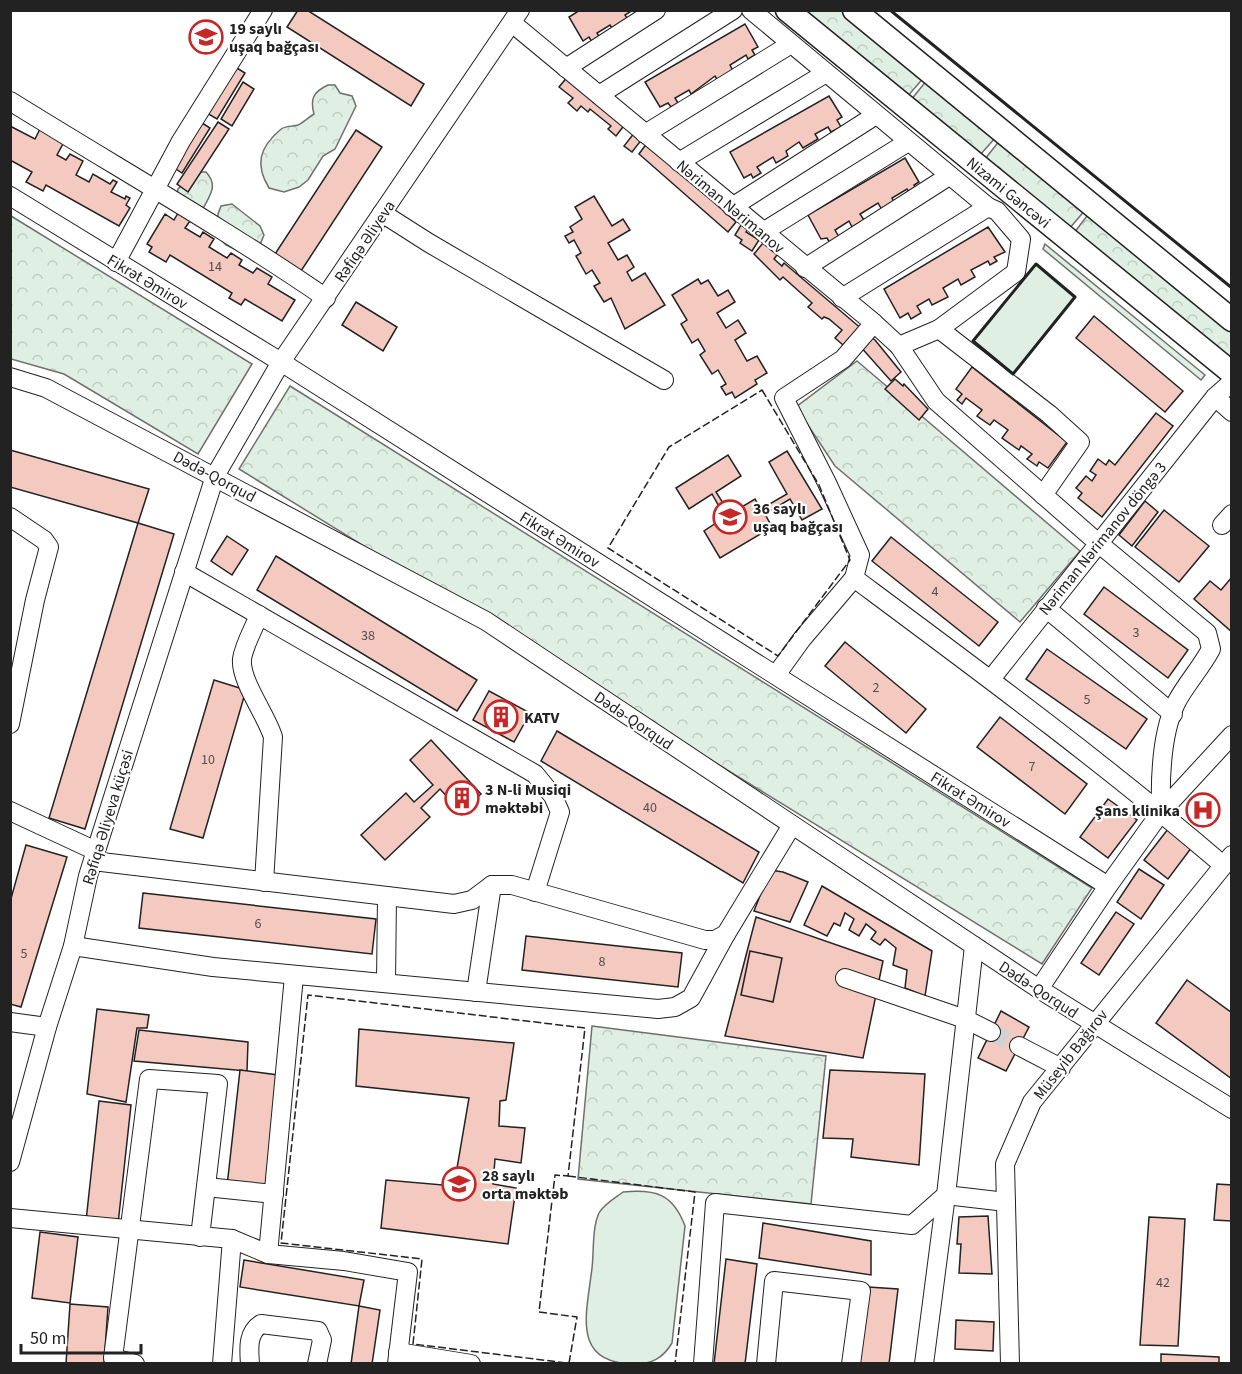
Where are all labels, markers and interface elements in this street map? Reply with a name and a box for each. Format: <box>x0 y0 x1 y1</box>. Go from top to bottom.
place label: 19 saylı uşaq bağçası <box>229 18 319 58</box>
school or university icon: 19 saylı uşaq bağçası <box>188 19 224 55</box>
street label: Nizami Gəncəvi <box>962 152 1055 234</box>
street label: Nəriman Nərimanov <box>672 155 790 259</box>
street label: Rəfiqə Əliyeva <box>329 196 400 287</box>
street label: Fikrət Əmirov <box>103 249 192 315</box>
house number: 14 <box>208 257 222 277</box>
street label: Dədə-Qorqud <box>169 446 260 508</box>
street label: Nəriman Nərimanov döngə 3 <box>1034 457 1172 620</box>
place label: 36 saylı uşaq bağçası <box>753 498 843 538</box>
school or university icon: 36 saylı uşaq bağçası <box>712 499 748 535</box>
street label: Fikrət Əmirov <box>515 507 604 573</box>
house number: 4 <box>932 582 939 602</box>
house number: 3 <box>1133 623 1140 643</box>
house number: 38 <box>361 626 375 646</box>
house number: 2 <box>873 678 880 698</box>
street label: Dədə-Qorqud <box>590 686 677 755</box>
house number: 5 <box>1084 690 1091 710</box>
building icon: KATV <box>483 699 519 735</box>
place label: KATV <box>524 707 561 729</box>
street label: Rəfiqə Əliyeva küçəsi <box>77 747 139 888</box>
house number: 10 <box>201 750 215 770</box>
house number: 7 <box>1029 757 1036 777</box>
street label: Fikrət Əmirov <box>926 767 1015 833</box>
place label: 3 N-li Musiqi məktəbi <box>485 779 571 819</box>
building icon: 3 N-li Musiqi məktəbi <box>444 780 480 816</box>
hospital icon: Şans klinika <box>1185 792 1221 828</box>
house number: 40 <box>643 798 657 818</box>
place label: Şans klinika <box>1095 800 1180 822</box>
house number: 6 <box>255 914 262 934</box>
house number: 5 <box>21 944 28 964</box>
house number: 8 <box>599 952 606 972</box>
street label: Dədə-Qorqud <box>994 956 1083 1024</box>
street label: Müseyib Bağırov <box>1028 1004 1113 1105</box>
place label: 28 saylı orta məktəb <box>482 1165 568 1205</box>
school or university icon: 28 saylı orta məktəb <box>441 1166 477 1202</box>
house number: 42 <box>1156 1273 1170 1293</box>
scale bar <box>21 1317 141 1355</box>
text: 50 m <box>30 1326 66 1351</box>

